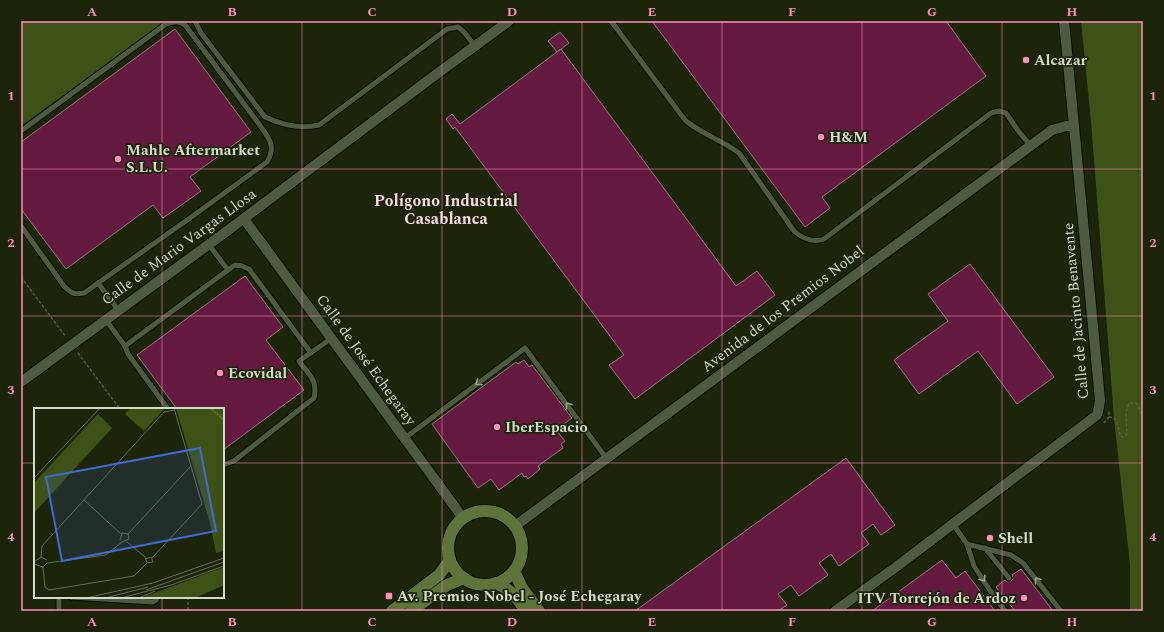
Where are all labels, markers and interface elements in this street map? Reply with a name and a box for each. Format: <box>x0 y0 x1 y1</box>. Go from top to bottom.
text: A <box>87 2 97 22</box>
text: B <box>227 2 237 22</box>
text: C <box>367 2 377 22</box>
text: D <box>507 2 517 22</box>
text: E <box>648 2 657 22</box>
text: F <box>788 2 796 22</box>
text: G <box>927 2 937 22</box>
text: H <box>1067 2 1078 22</box>
place label: Alcazar <box>1034 49 1088 72</box>
marker: Alcazar <box>1021 55 1031 65</box>
text: 1 <box>7 86 15 106</box>
text: 1 <box>1149 86 1157 106</box>
place label: H&M <box>829 126 868 149</box>
marker: H&M <box>816 132 826 142</box>
place label: Mahle Aftermarket S.L.U. <box>126 139 260 179</box>
marker: Mahle Aftermarket S.L.U. <box>113 154 123 164</box>
street label: Calle de Mario Vargas Llosa <box>97 182 262 311</box>
district label: Polígono Industrial Casablanca <box>374 189 518 231</box>
street label: Calle de Jacinto Benavente <box>1057 222 1095 400</box>
text: 2 <box>7 233 15 253</box>
text: 2 <box>1149 233 1157 253</box>
street label: Avenida de los Premios Nobel <box>697 240 869 378</box>
street label: Calle de José Echegaray <box>310 290 422 431</box>
place label: Ecovidal <box>228 362 287 385</box>
marker: Ecovidal <box>215 368 225 378</box>
one-way arrow <box>476 378 483 385</box>
text: 3 <box>7 380 15 400</box>
text: 3 <box>1149 380 1157 400</box>
one-way arrow <box>565 402 572 409</box>
inset map <box>34 408 224 598</box>
place label: IberEspacio <box>505 416 588 439</box>
marker: IberEspacio <box>492 422 502 432</box>
text: 4 <box>7 527 15 547</box>
place label: Shell <box>998 527 1033 550</box>
text: 4 <box>1149 527 1157 547</box>
marker: Shell <box>985 533 995 543</box>
one-way arrow <box>978 575 985 582</box>
one-way arrow <box>1034 578 1041 585</box>
place label: Av. Premios Nobel - José Echegaray <box>397 585 642 608</box>
place label: ITV Torrejón de Ardoz <box>857 587 1016 610</box>
marker: Av. Premios Nobel - José Echegaray <box>384 591 394 601</box>
marker: ITV Torrejón de Ardoz <box>1019 593 1029 603</box>
text: A <box>87 612 97 632</box>
text: B <box>227 612 237 632</box>
text: C <box>367 612 377 632</box>
text: D <box>507 612 517 632</box>
text: E <box>648 612 657 632</box>
text: F <box>788 612 796 632</box>
text: G <box>927 612 937 632</box>
text: H <box>1067 612 1078 632</box>

